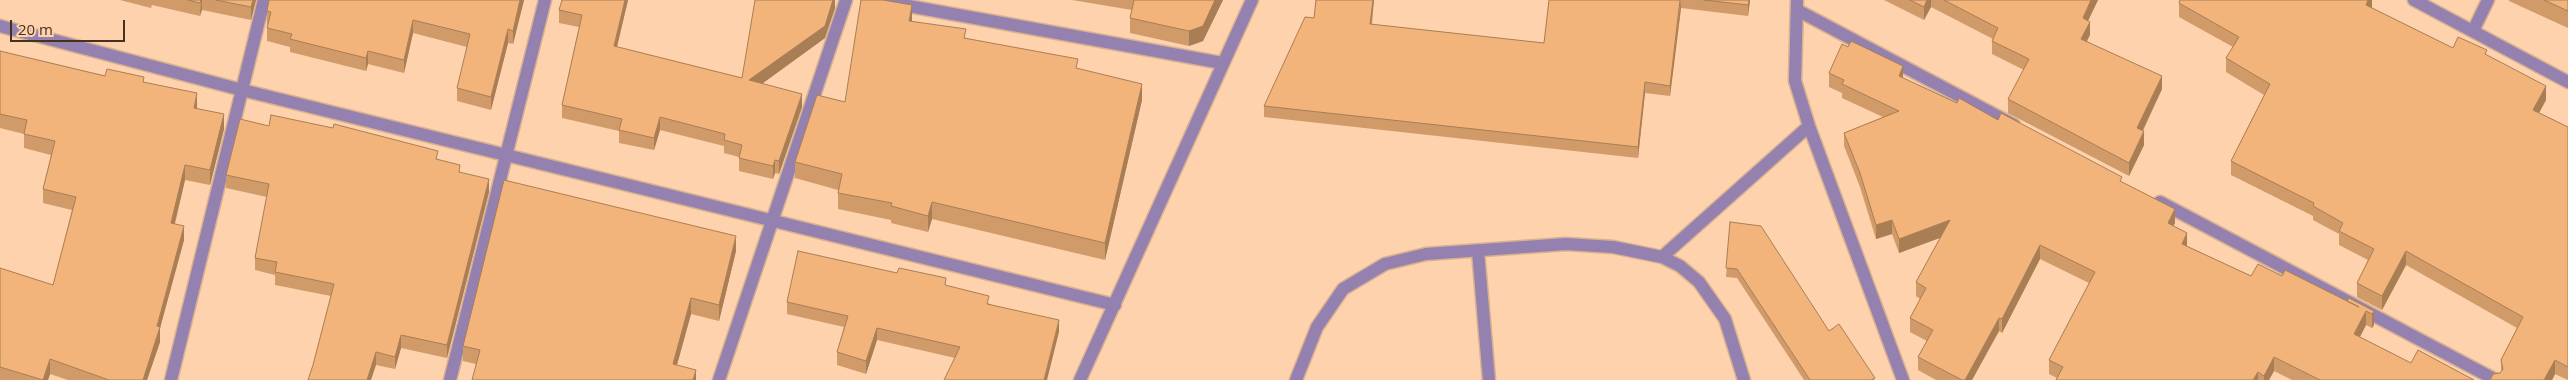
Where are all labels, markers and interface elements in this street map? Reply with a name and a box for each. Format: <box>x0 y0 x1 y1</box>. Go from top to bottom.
scale bar <box>12 10 128 42</box>
text: 20 m <box>18 19 53 39</box>

